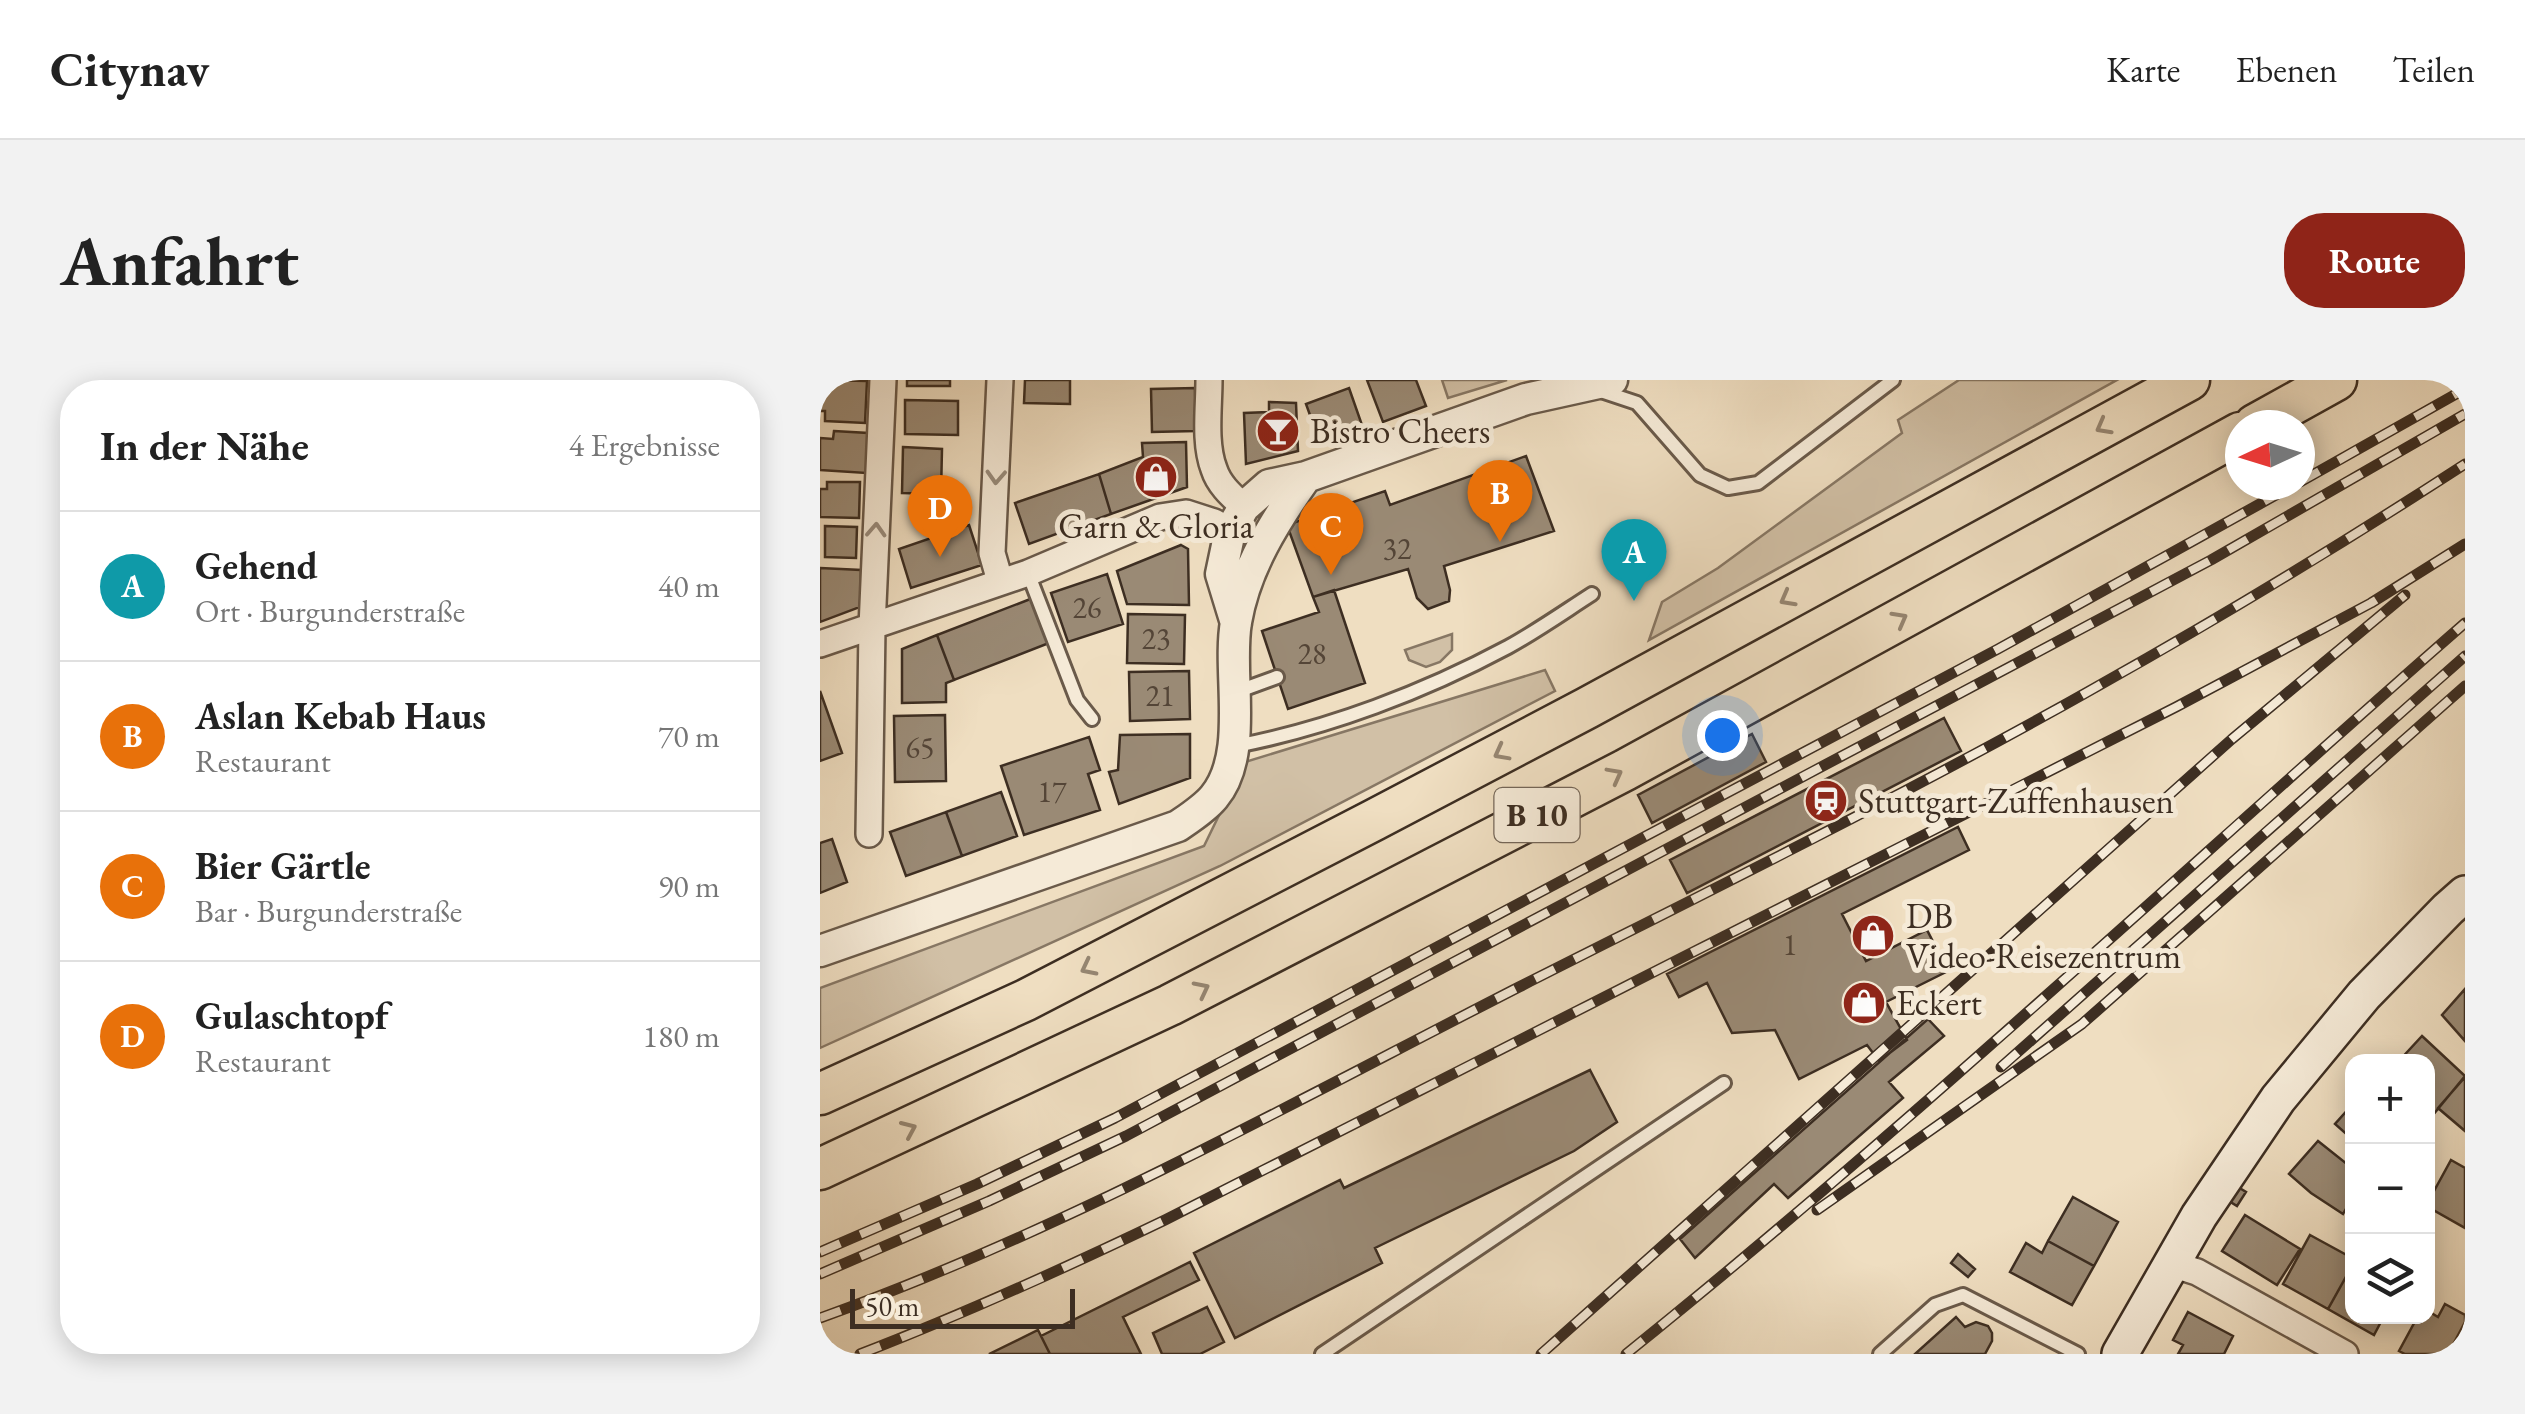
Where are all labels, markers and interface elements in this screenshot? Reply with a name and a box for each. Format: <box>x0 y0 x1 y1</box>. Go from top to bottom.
text: Citynav <box>50 38 210 100</box>
text: Karte <box>2106 47 2180 92</box>
text: Ebenen <box>2235 47 2337 92</box>
text: Teilen <box>2392 47 2475 92</box>
button: Route <box>2284 213 2465 308</box>
text: Anfahrt <box>60 215 299 306</box>
bar icon: Bistro Cheers <box>1255 408 1301 454</box>
place label: Bistro Cheers <box>1310 408 1490 453</box>
north arrow <box>2225 410 2315 500</box>
one-way arrow <box>2096 414 2114 434</box>
text: In der Nähe <box>100 418 309 473</box>
text: 4 Ergebnisse <box>569 424 720 466</box>
shop icon: Garn & Gloria <box>1133 454 1179 500</box>
pin: B <box>1468 460 1532 542</box>
one-way arrow <box>985 470 1006 486</box>
pin: D <box>908 474 972 557</box>
pin: C <box>1298 492 1364 575</box>
place label: Garn & Gloria <box>1058 503 1254 548</box>
pin: A <box>1602 518 1666 601</box>
one-way arrow <box>865 521 886 537</box>
house number: 32 <box>1383 529 1412 568</box>
text: Gehend <box>195 541 318 590</box>
text: A <box>121 565 144 607</box>
text: 40 m <box>658 565 720 607</box>
one-way arrow <box>1779 587 1797 606</box>
house number: 26 <box>1073 588 1101 627</box>
text: Ort · Burgunderstraße <box>195 590 465 632</box>
one-way arrow <box>1889 612 1908 631</box>
house number: 23 <box>1142 619 1170 658</box>
house number: 28 <box>1298 634 1326 673</box>
house number: 21 <box>1146 676 1174 715</box>
text: Aslan Kebab Haus <box>195 691 486 740</box>
your location <box>1697 710 1748 761</box>
text: B <box>122 715 143 757</box>
text: 70 m <box>658 715 720 757</box>
house number: 65 <box>906 728 934 767</box>
text: Restaurant <box>195 740 331 782</box>
one-way arrow <box>1493 741 1511 760</box>
one-way arrow <box>1604 768 1622 787</box>
house number: 17 <box>1038 772 1067 811</box>
station icon: Stuttgart-Zuffenhausen <box>1803 778 1849 824</box>
place label: Stuttgart-Zuffenhausen <box>1858 778 2174 823</box>
road number: B 10 <box>1494 788 1580 842</box>
text: Bier Gärtle <box>195 841 371 890</box>
text: C <box>121 865 144 907</box>
text: 90 m <box>658 865 720 907</box>
text: Bar · Burgunderstraße <box>195 890 462 932</box>
place label: DB Video-Reisezentrum <box>1906 893 2181 978</box>
shop icon: DB Video-Reisezentrum <box>1850 913 1896 959</box>
house number: 1 <box>1783 925 1797 964</box>
one-way arrow <box>1081 956 1099 975</box>
shop icon: Eckert <box>1841 980 1887 1026</box>
place label: Eckert <box>1896 980 1982 1025</box>
one-way arrow <box>1192 981 1210 1001</box>
text: Gulaschtopf <box>195 991 388 1040</box>
text: D <box>120 1015 145 1057</box>
text: 180 m <box>643 1015 720 1057</box>
text: Restaurant <box>195 1040 331 1082</box>
map controls <box>2345 1054 2435 1324</box>
button: + <box>2345 1054 2435 1144</box>
one-way arrow <box>899 1121 917 1141</box>
button: − <box>2345 1144 2435 1234</box>
button: layers <box>2345 1234 2435 1324</box>
scale bar <box>850 1284 1075 1328</box>
text: 50 m <box>865 1288 919 1324</box>

